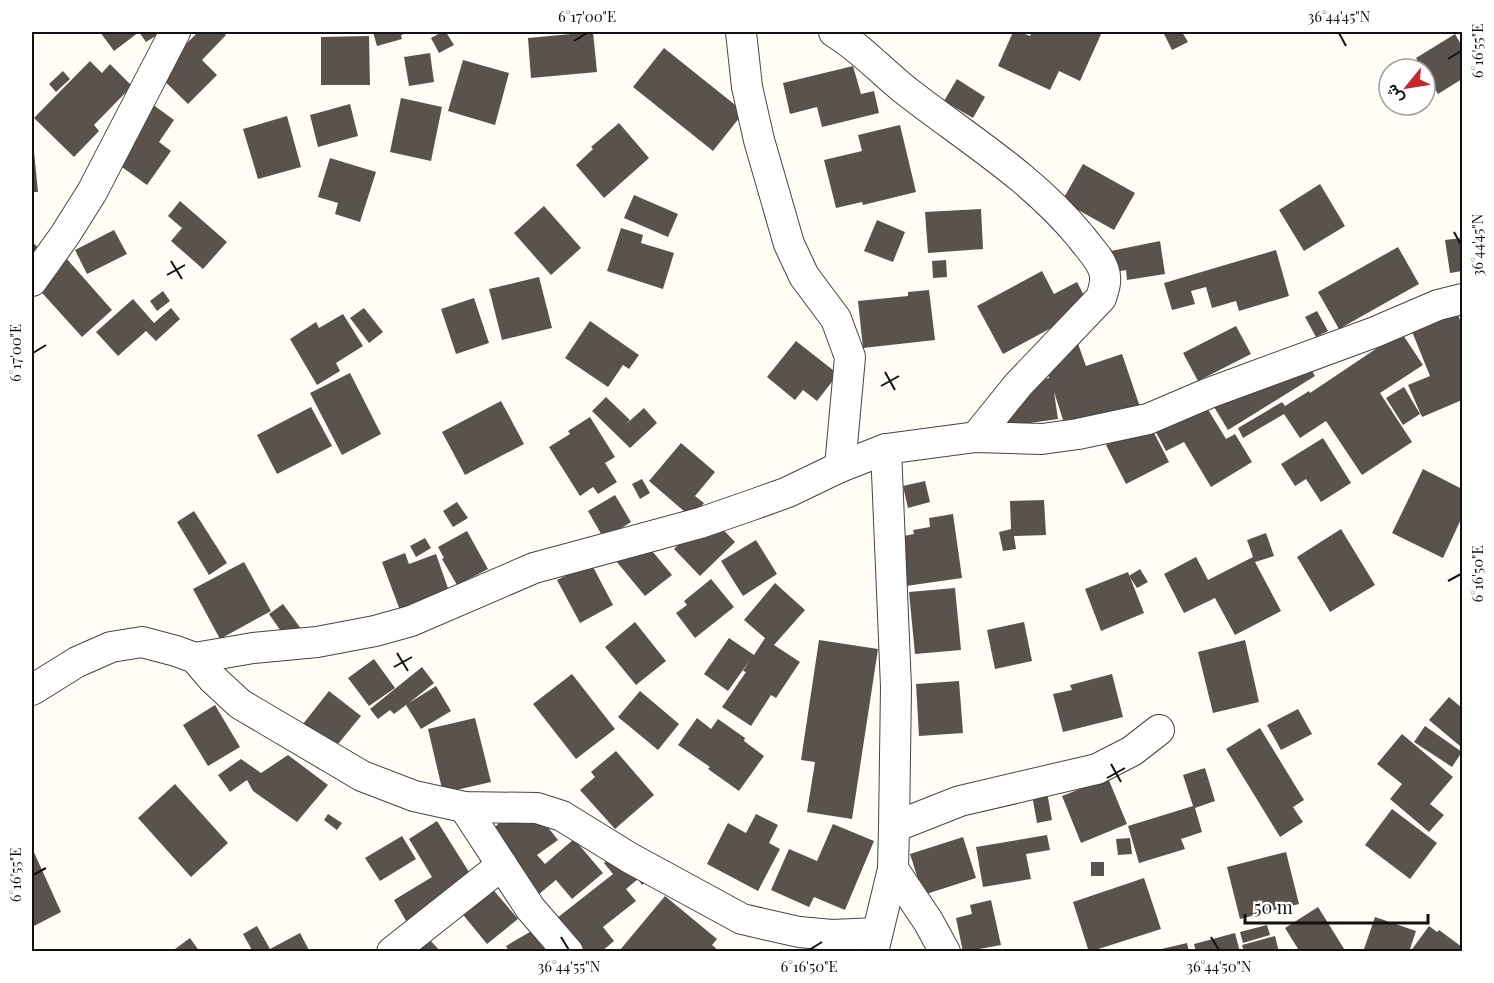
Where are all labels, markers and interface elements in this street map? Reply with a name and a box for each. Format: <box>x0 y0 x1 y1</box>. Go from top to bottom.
text: 6°17'00"E <box>558 6 616 26</box>
text: 36°44'45"N <box>1308 6 1371 26</box>
text: 6°16'55"E <box>1467 24 1487 78</box>
north arrow <box>1377 57 1437 117</box>
text: ش <box>1380 81 1407 108</box>
text: 36°44'45"N <box>1467 213 1487 276</box>
text: 6°17'00"E <box>5 324 25 382</box>
text: 6°16'50"E <box>1467 545 1487 603</box>
text: 6°16'55"E <box>5 848 25 902</box>
scale bar <box>1245 887 1428 925</box>
text: 50 m <box>1254 895 1293 919</box>
text: 36°44'55"N <box>538 956 601 976</box>
text: 6°16'50"E <box>780 956 838 976</box>
text: 36°44'50"N <box>1186 956 1252 976</box>

